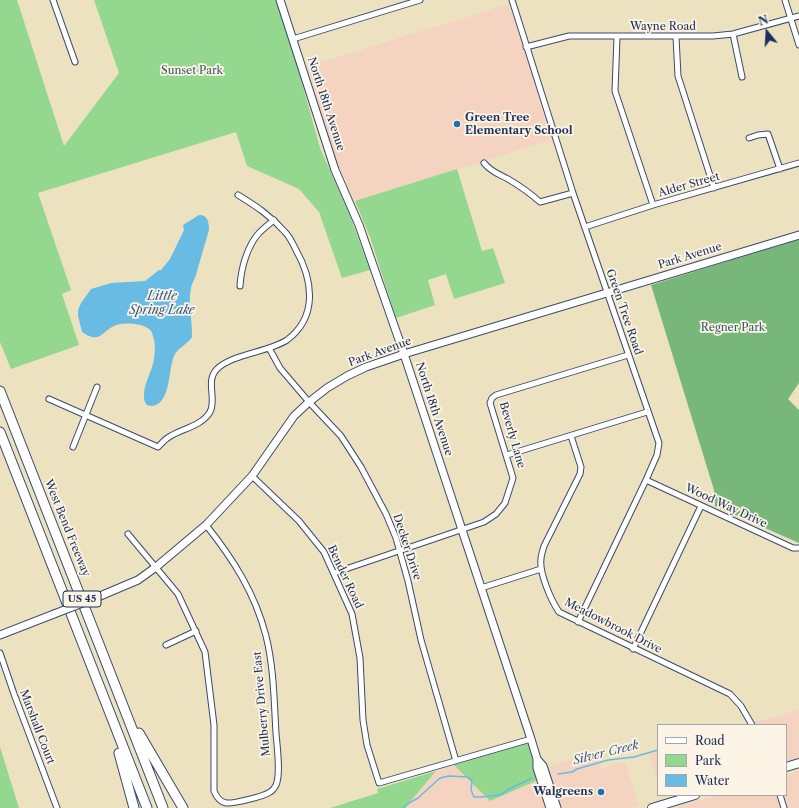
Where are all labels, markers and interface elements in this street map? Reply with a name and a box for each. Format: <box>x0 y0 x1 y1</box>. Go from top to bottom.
north arrow <box>747 12 787 52</box>
text: N <box>757 12 770 29</box>
street label: Wayne Road <box>630 20 696 34</box>
street label: North 18th Avenue <box>305 55 347 153</box>
park label: Sunset Park <box>161 64 223 78</box>
place label: Green Tree Elementary School <box>465 111 573 137</box>
marker: Green Tree Elementary School <box>452 119 462 129</box>
street label: Alder Street <box>657 170 721 200</box>
street label: Park Avenue <box>657 240 723 272</box>
street label: Green Tree Road <box>603 267 645 357</box>
water label: Little Spring Lake <box>129 290 195 318</box>
park label: Regner Park <box>701 321 765 335</box>
street label: Park Avenue <box>347 335 413 369</box>
street label: North 18th Avenue <box>413 360 455 458</box>
street label: Beverly Lane <box>496 400 528 470</box>
street label: West Bend Freeway <box>42 478 92 578</box>
street label: Wood Way Drive <box>683 481 769 531</box>
street label: Decker Drive <box>390 512 424 582</box>
street label: Bender Road <box>325 543 365 611</box>
road number: US 45 <box>63 591 101 607</box>
street label: Meadowbrook Drive <box>562 596 664 656</box>
street label: Mulberry Drive East <box>251 651 273 757</box>
street label: Marshall Court <box>17 688 57 766</box>
legend <box>657 724 787 796</box>
text: Road <box>695 733 725 748</box>
water label: Silver Creek <box>572 738 640 768</box>
text: Park <box>695 753 721 768</box>
text: Water <box>695 773 729 788</box>
place label: Walgreens <box>533 785 593 799</box>
marker: Walgreens <box>596 787 606 797</box>

